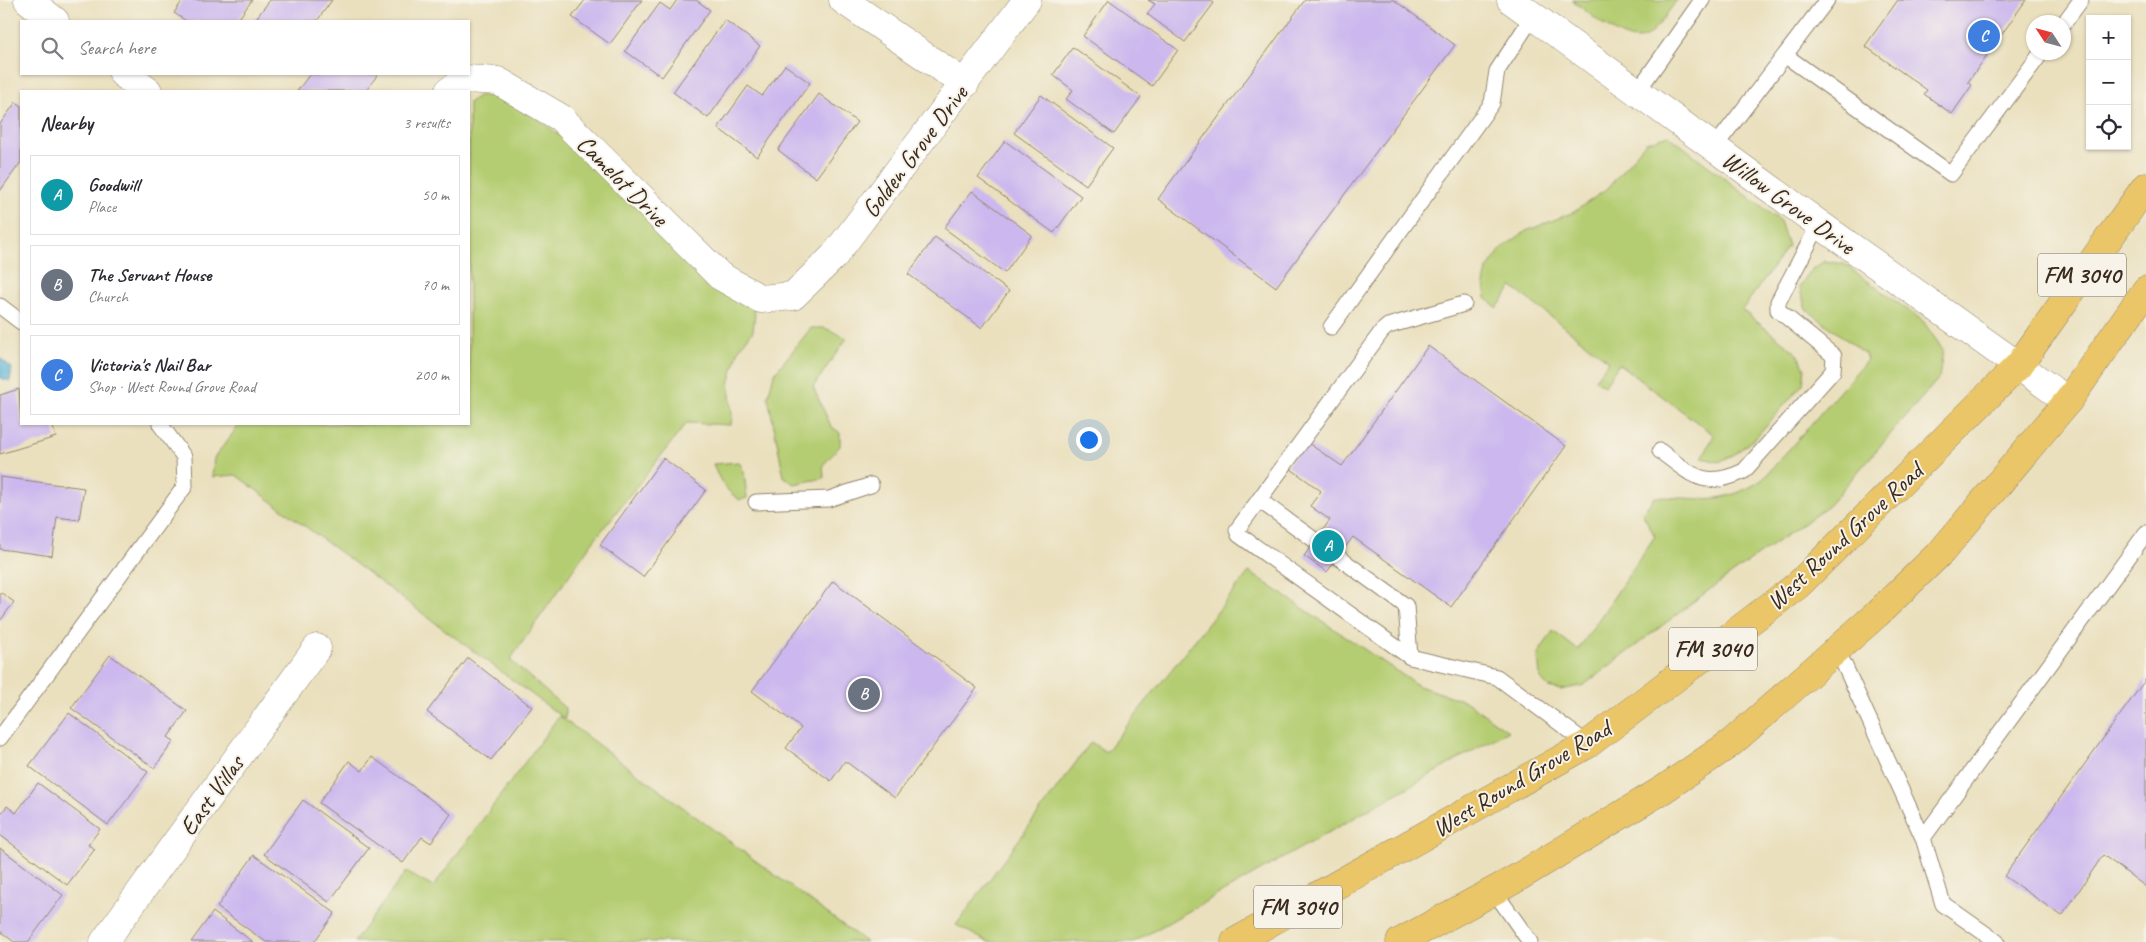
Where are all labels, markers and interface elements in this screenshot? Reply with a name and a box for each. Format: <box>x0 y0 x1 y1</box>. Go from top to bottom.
north arrow <box>2026 15 2071 60</box>
map controls <box>2086 15 2131 150</box>
button: + <box>2086 15 2131 60</box>
pin: C <box>1968 17 2000 55</box>
search box <box>20 20 470 75</box>
icon: search <box>38 34 66 62</box>
text: Search here <box>78 36 155 60</box>
button: − <box>2086 60 2131 105</box>
street label: Golden Grove Drive <box>855 78 976 224</box>
button: locate <box>2086 105 2131 150</box>
text: Nearby <box>40 110 93 136</box>
text: 3 results <box>403 113 450 133</box>
street label: Camelot Drive <box>570 128 676 235</box>
street label: Willow Grove Drive <box>1716 144 1863 263</box>
text: Goodwill <box>88 173 139 197</box>
text: A <box>53 185 61 205</box>
text: 50 m <box>422 185 449 205</box>
text: Place <box>88 197 116 217</box>
road number: FM 3040 <box>2038 254 2126 296</box>
text: The Servant House <box>88 263 211 287</box>
text: B <box>53 275 61 295</box>
text: 70 m <box>422 275 449 295</box>
text: Church <box>88 287 128 307</box>
text: Victoria's Nail Bar <box>88 353 210 377</box>
text: C <box>53 365 61 385</box>
text: 200 m <box>415 365 449 385</box>
text: Shop · West Round Grove Road <box>88 377 255 397</box>
your location <box>1076 427 1102 453</box>
street label: West Round Grove Road <box>1760 453 1933 617</box>
pin: A <box>1312 527 1344 565</box>
road number: FM 3040 <box>1669 628 1757 671</box>
pin: B <box>848 675 880 713</box>
street label: West Round Grove Road <box>1427 711 1620 845</box>
street label: East Villas <box>172 747 253 842</box>
road number: FM 3040 <box>1254 886 1342 929</box>

